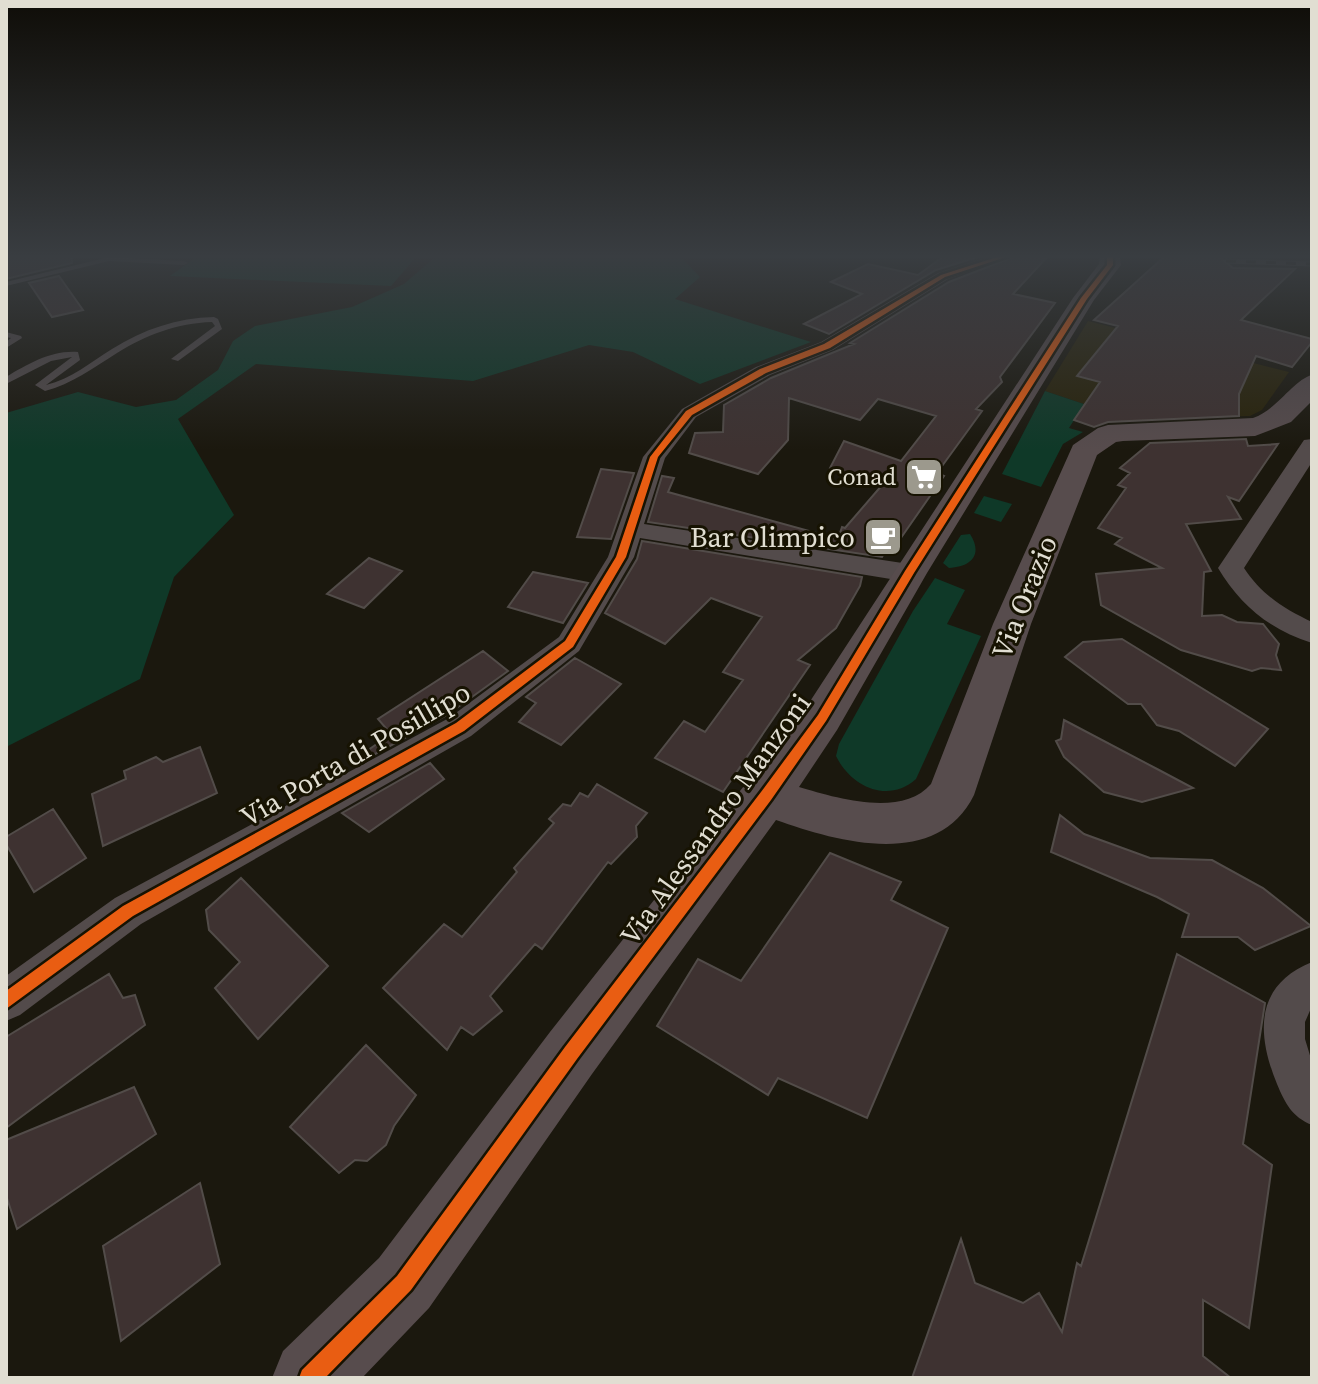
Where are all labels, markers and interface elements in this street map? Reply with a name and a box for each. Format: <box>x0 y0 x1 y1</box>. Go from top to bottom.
supermarket icon: Conad <box>903 456 945 498</box>
place label: Conad <box>827 460 896 493</box>
cafe icon: Bar Olimpico <box>862 516 904 558</box>
place label: Bar Olimpico <box>690 518 855 556</box>
street label: Via Orazio <box>982 530 1066 664</box>
street label: Via Porta di Posillipo <box>233 673 477 835</box>
street label: Via Alessandro Manzoni <box>611 686 819 952</box>

